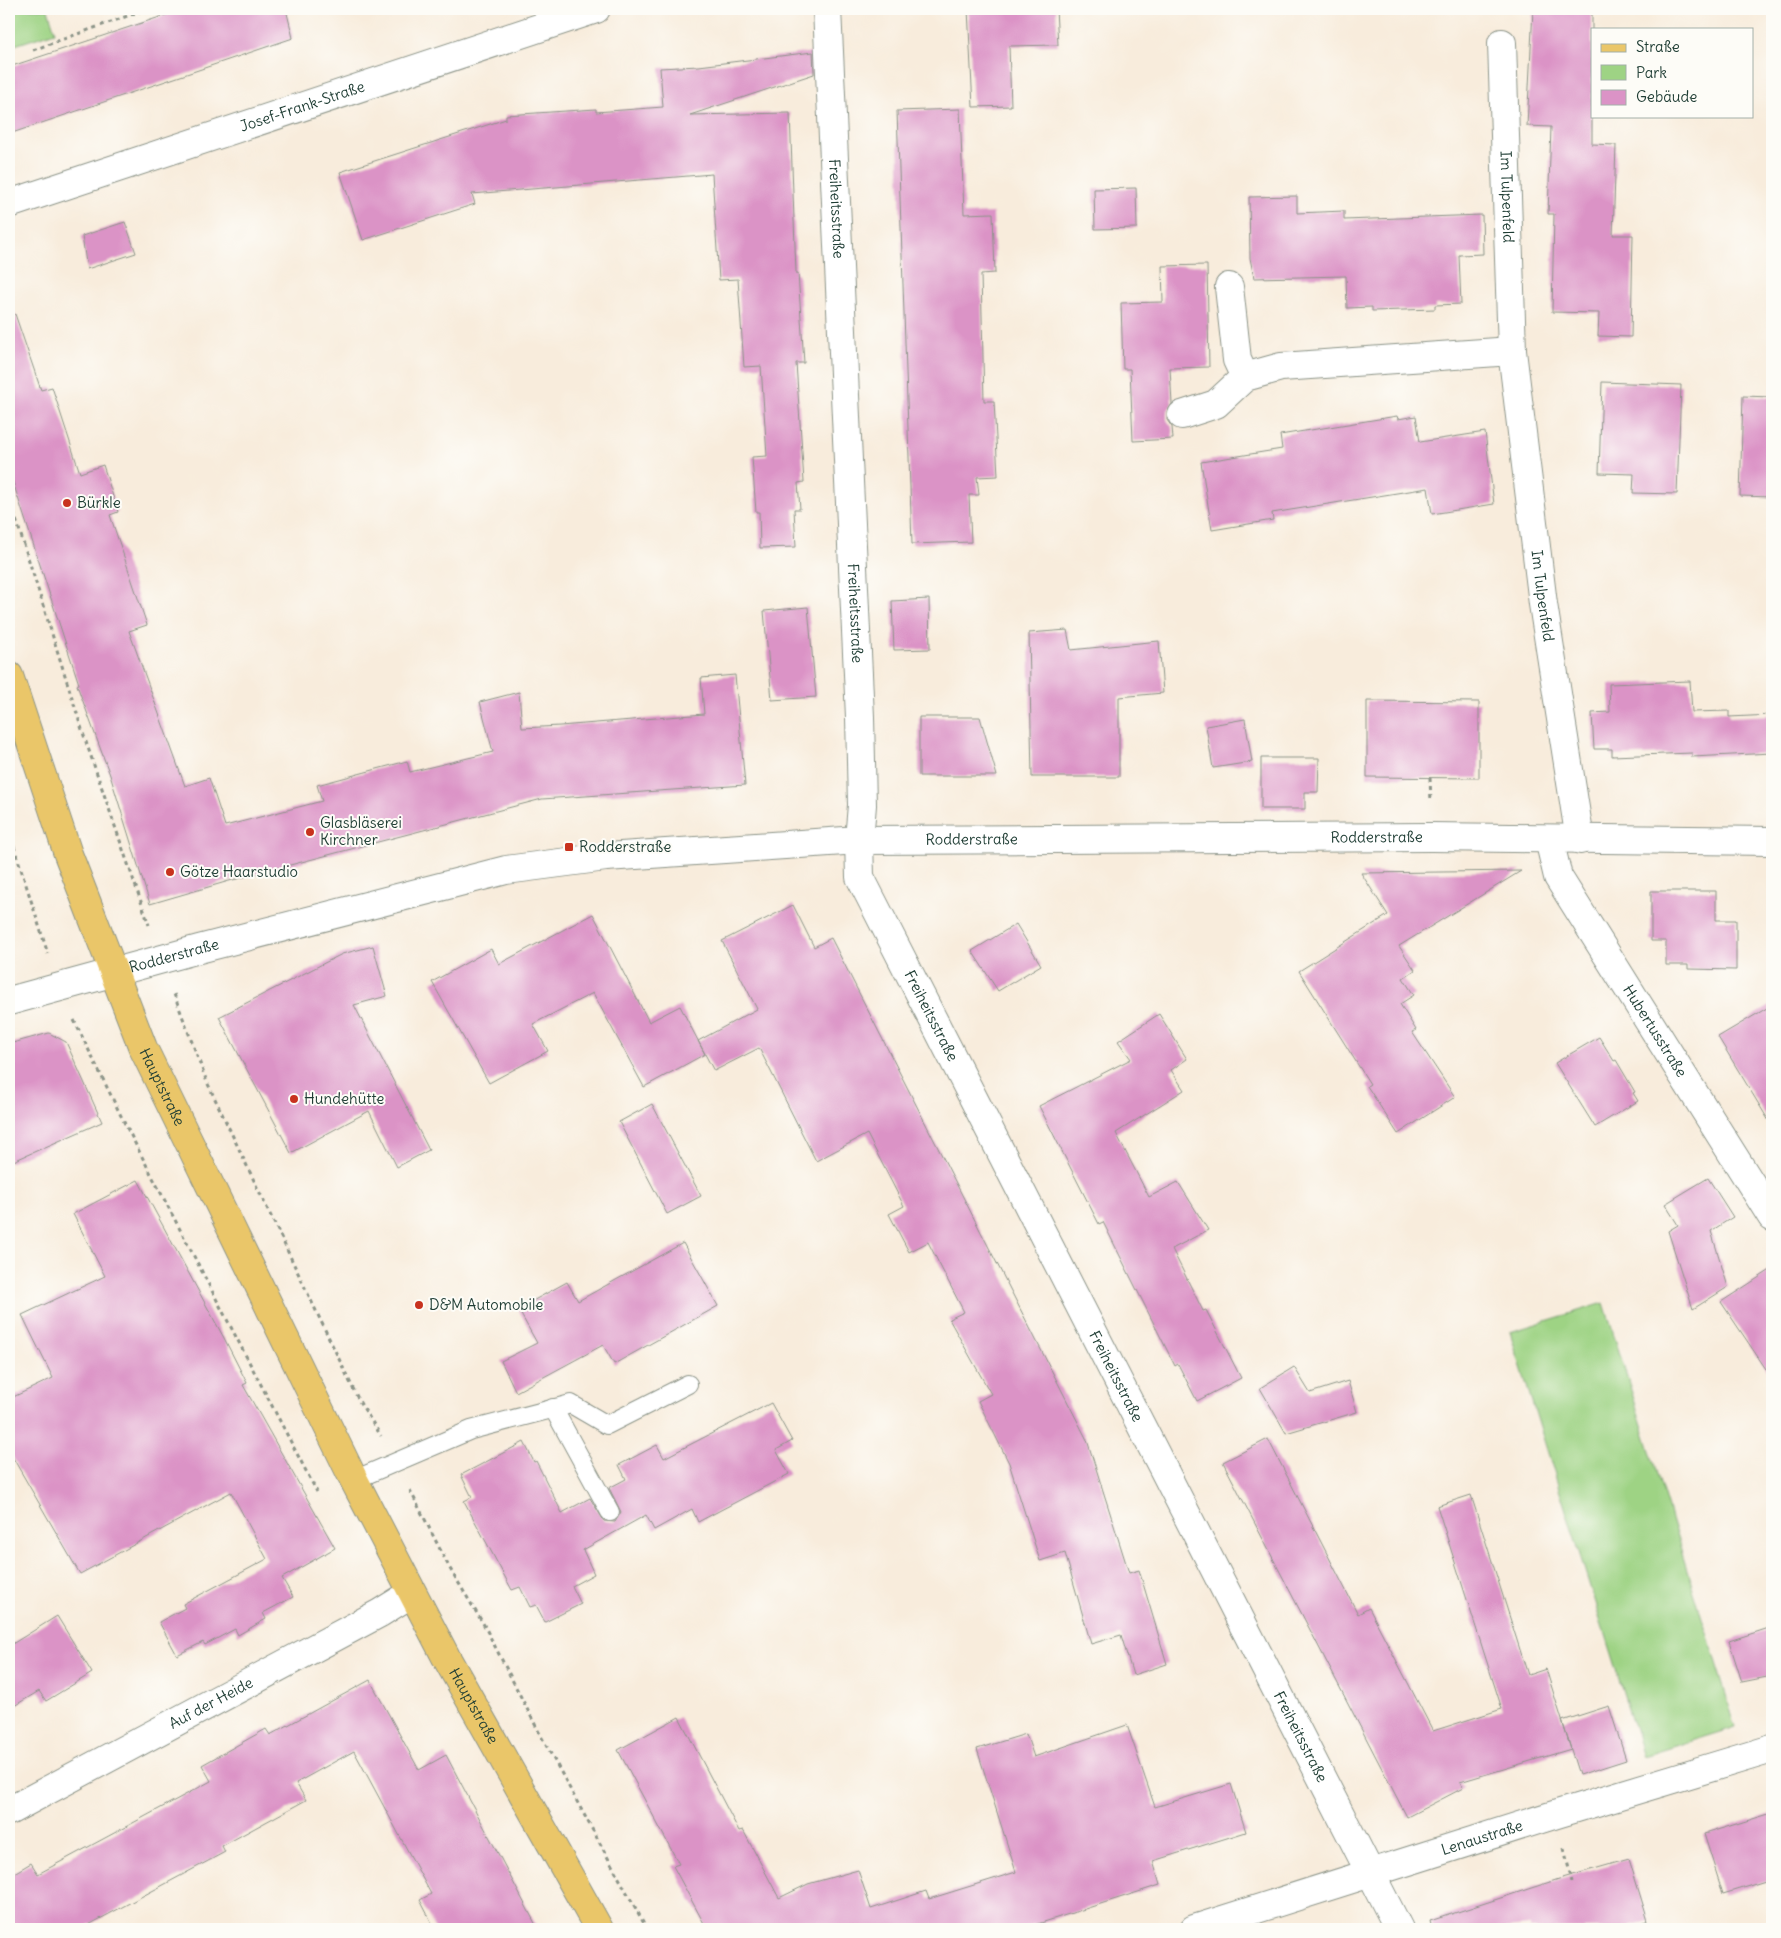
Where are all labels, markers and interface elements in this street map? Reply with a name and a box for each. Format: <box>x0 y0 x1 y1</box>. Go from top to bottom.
legend <box>1591 28 1754 118</box>
text: Straße <box>1636 37 1680 56</box>
text: Park <box>1636 63 1667 82</box>
street label: Josef-Frank-Straße <box>237 77 367 136</box>
text: Gebäude <box>1636 87 1697 106</box>
street label: Im Tulpenfeld <box>1497 151 1518 243</box>
street label: Freiheitsstraße <box>825 159 849 259</box>
place label: Bürkle <box>77 493 121 512</box>
marker: Bürkle <box>61 497 73 509</box>
street label: Im Tulpenfeld <box>1527 549 1559 643</box>
street label: Freiheitsstraße <box>844 563 867 664</box>
place label: Glasbläserei Kirchner <box>320 813 402 849</box>
marker: Glasbläserei Kirchner <box>304 826 316 838</box>
street label: Rodderstraße <box>1330 827 1423 847</box>
street label: Rodderstraße <box>925 829 1018 849</box>
place label: Rodderstraße <box>579 837 671 856</box>
marker: Rodderstraße <box>563 841 575 853</box>
place label: Götze Haarstudio <box>180 862 298 881</box>
marker: Götze Haarstudio <box>164 866 176 878</box>
street label: Rodderstraße <box>127 934 221 977</box>
street label: Freiheitsstraße <box>900 967 963 1064</box>
street label: Hubertusstraße <box>1619 981 1691 1080</box>
street label: Hauptstraße <box>136 1045 190 1129</box>
place label: Hundehütte <box>304 1089 384 1108</box>
marker: Hundehütte <box>288 1093 300 1105</box>
place label: D&M Automobile <box>429 1295 543 1314</box>
marker: D&M Automobile <box>413 1299 425 1311</box>
street label: Freiheitsstraße <box>1085 1327 1147 1425</box>
street label: Hauptstraße <box>445 1664 503 1747</box>
street label: Auf der Heide <box>166 1673 256 1733</box>
street label: Freiheitsstraße <box>1270 1688 1332 1785</box>
street label: Lenaustraße <box>1439 1816 1525 1859</box>

